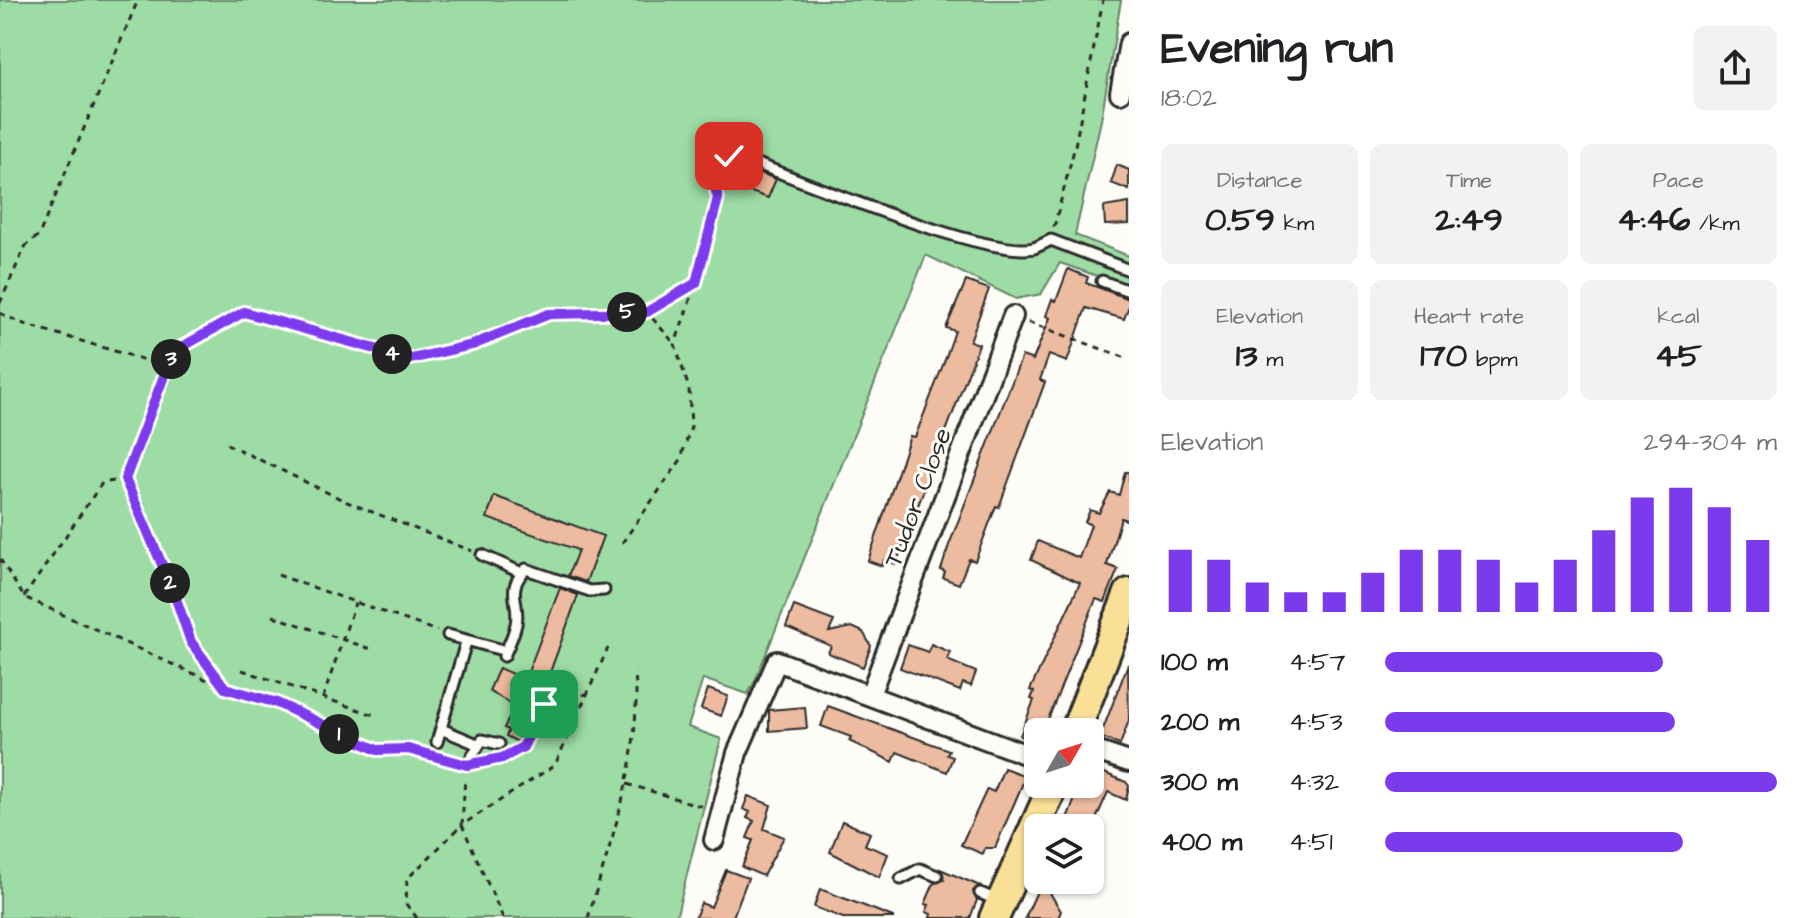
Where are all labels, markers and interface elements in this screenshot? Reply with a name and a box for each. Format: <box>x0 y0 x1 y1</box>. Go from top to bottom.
text: Evening run <box>1161 19 1393 80</box>
button: share <box>1693 26 1777 110</box>
text: 18:02 <box>1161 80 1217 116</box>
pin <box>695 122 763 190</box>
icon: check <box>707 134 751 178</box>
text: Distance <box>1217 165 1302 196</box>
text: Time <box>1446 165 1492 196</box>
text: Pace <box>1653 165 1704 196</box>
text: 0.59 <box>1205 196 1275 244</box>
text: 2:49 <box>1435 196 1503 244</box>
text: 4:46 <box>1617 196 1690 244</box>
text: km <box>1275 208 1314 239</box>
text: /km <box>1690 208 1740 239</box>
pin: 5 <box>607 292 647 332</box>
text: 5 <box>619 296 635 327</box>
text: Elevation <box>1216 301 1303 332</box>
text: Heart rate <box>1414 301 1524 332</box>
text: kcal <box>1657 301 1699 332</box>
text: 13 <box>1236 332 1258 380</box>
text: 170 <box>1420 332 1467 380</box>
text: 45 <box>1655 332 1702 380</box>
pin: 4 <box>372 334 412 374</box>
text: 4 <box>385 338 399 369</box>
pin: 3 <box>151 339 191 379</box>
text: 3 <box>165 343 177 374</box>
text: m <box>1258 344 1283 375</box>
text: bpm <box>1467 344 1518 375</box>
street label: Tudor Close <box>875 423 961 572</box>
text: Elevation <box>1161 424 1263 460</box>
text: 294–304 m <box>1644 424 1777 460</box>
pin: 2 <box>150 563 190 603</box>
text: 2 <box>164 567 176 598</box>
text: 100 m <box>1161 644 1228 680</box>
text: 4:57 <box>1289 644 1345 680</box>
pin <box>510 670 578 738</box>
icon: arrive <box>522 682 566 726</box>
text: 200 m <box>1161 704 1239 740</box>
text: 4:53 <box>1289 704 1343 740</box>
pin: 1 <box>319 714 359 754</box>
text: 1 <box>338 718 340 749</box>
north arrow <box>1024 718 1104 798</box>
map controls <box>1024 718 1104 894</box>
text: 300 m <box>1161 764 1238 800</box>
text: 4:32 <box>1289 764 1339 800</box>
button: layers <box>1024 814 1104 894</box>
text: 400 m <box>1161 824 1242 860</box>
text: 4:51 <box>1289 824 1333 860</box>

